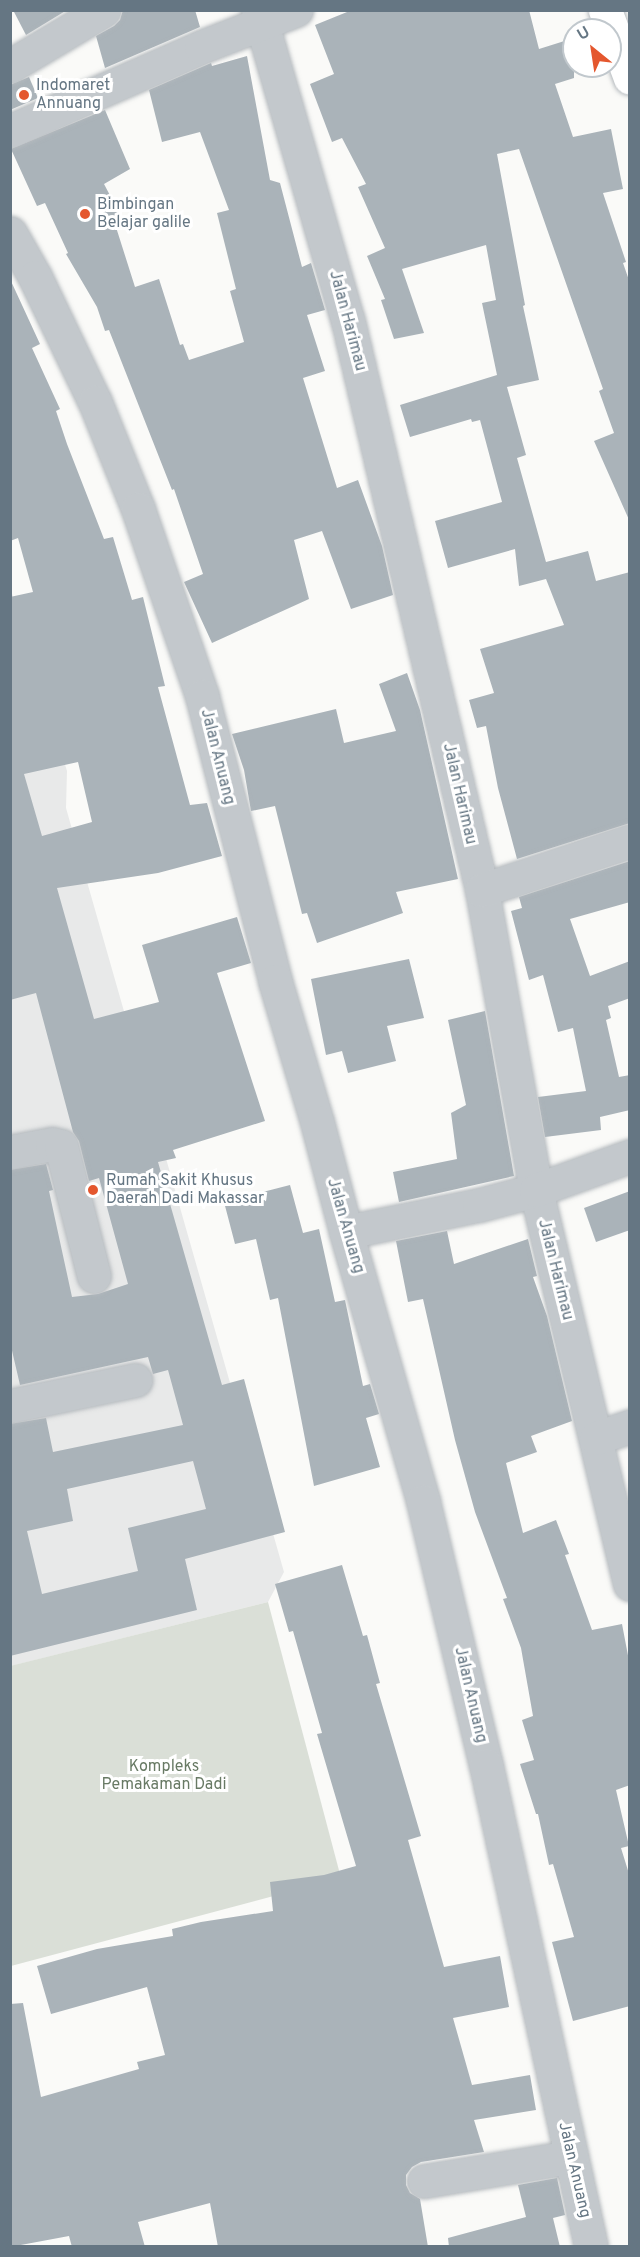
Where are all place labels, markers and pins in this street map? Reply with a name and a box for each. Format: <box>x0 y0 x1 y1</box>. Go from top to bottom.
place label: Indomaret Annuang <box>36 76 110 114</box>
marker: Indomaret Annuang <box>17 88 31 102</box>
place label: Bimbingan Belajar galile <box>97 195 191 233</box>
marker: Bimbingan Belajar galile <box>78 207 92 221</box>
place label: Rumah Sakit Khusus Daerah Dadi Makassar <box>106 1171 264 1209</box>
marker: Rumah Sakit Khusus Daerah Dadi Makassar <box>84 1181 102 1199</box>

